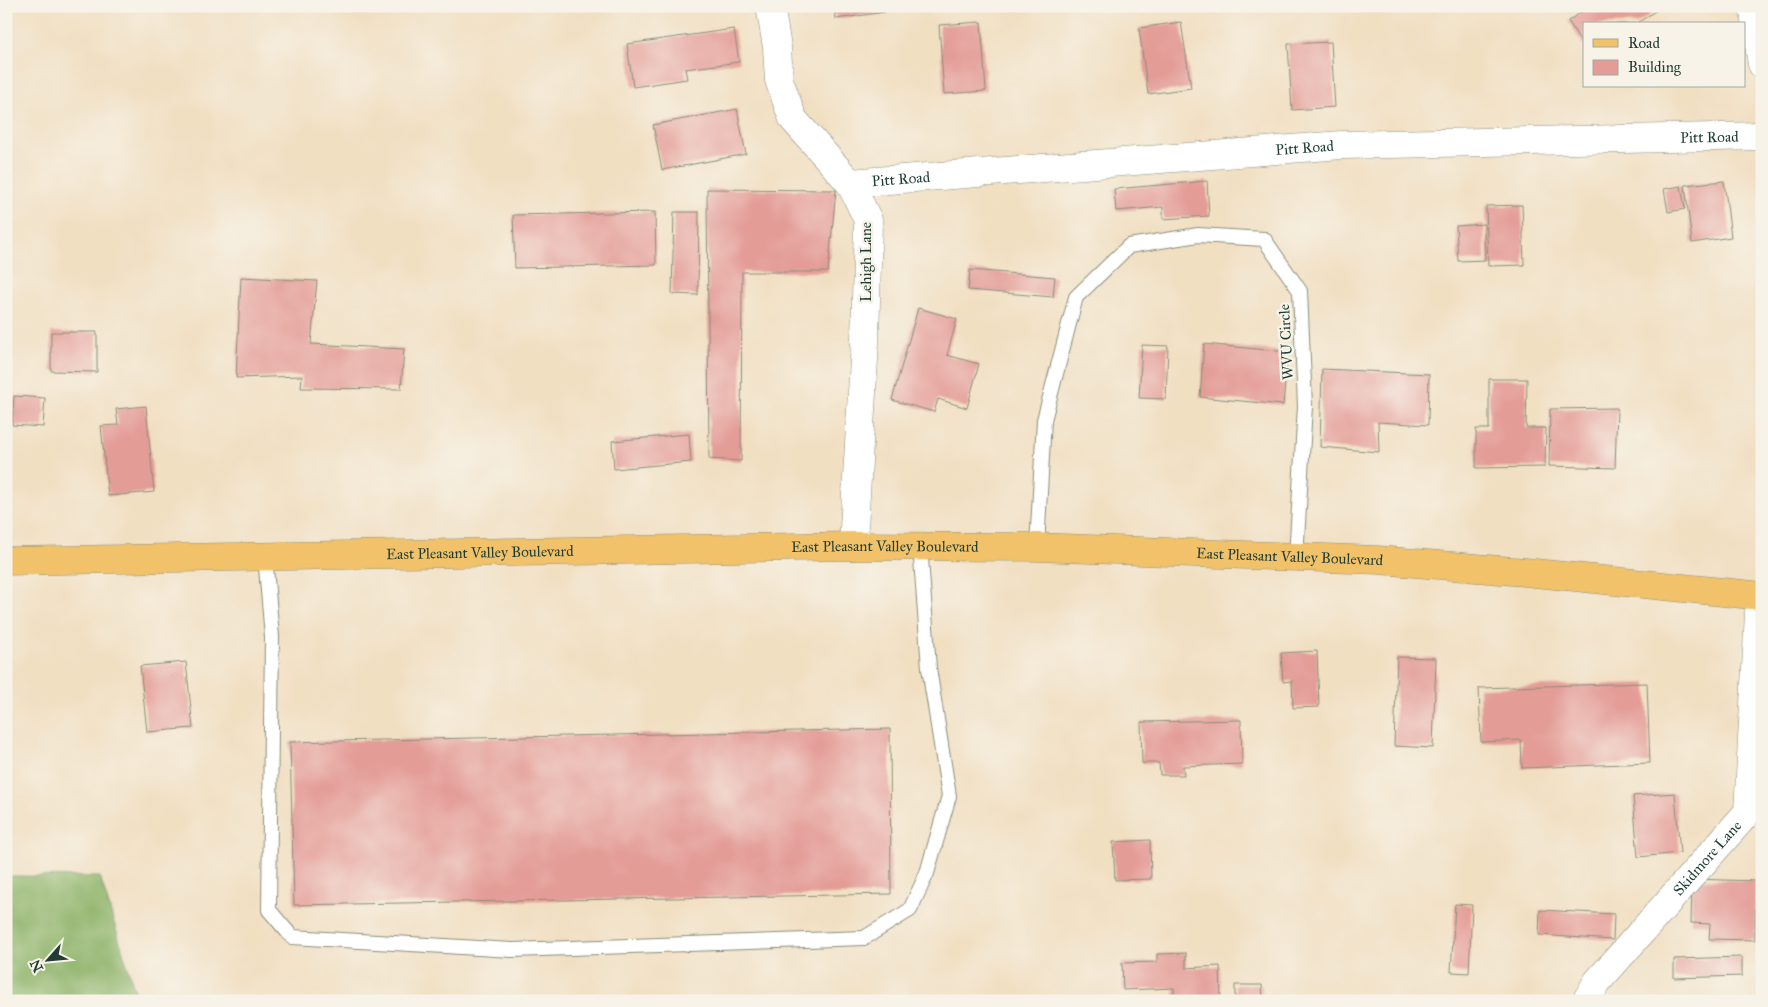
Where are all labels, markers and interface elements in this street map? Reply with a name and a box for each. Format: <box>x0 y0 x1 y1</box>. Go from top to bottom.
legend <box>1583 22 1746 88</box>
text: Road <box>1628 34 1660 52</box>
text: Building <box>1628 58 1682 76</box>
street label: Pitt Road <box>1680 127 1739 147</box>
street label: Pitt Road <box>1275 137 1335 159</box>
street label: Pitt Road <box>871 168 931 190</box>
street label: Lehigh Lane <box>857 222 875 302</box>
street label: WVU Circle <box>1275 303 1297 381</box>
street label: East Pleasant Valley Boulevard <box>791 537 979 556</box>
street label: East Pleasant Valley Boulevard <box>386 542 574 563</box>
street label: East Pleasant Valley Boulevard <box>1196 544 1384 569</box>
street label: Skidmore Lane <box>1669 817 1745 899</box>
north arrow <box>22 934 72 984</box>
text: N <box>27 956 47 975</box>

